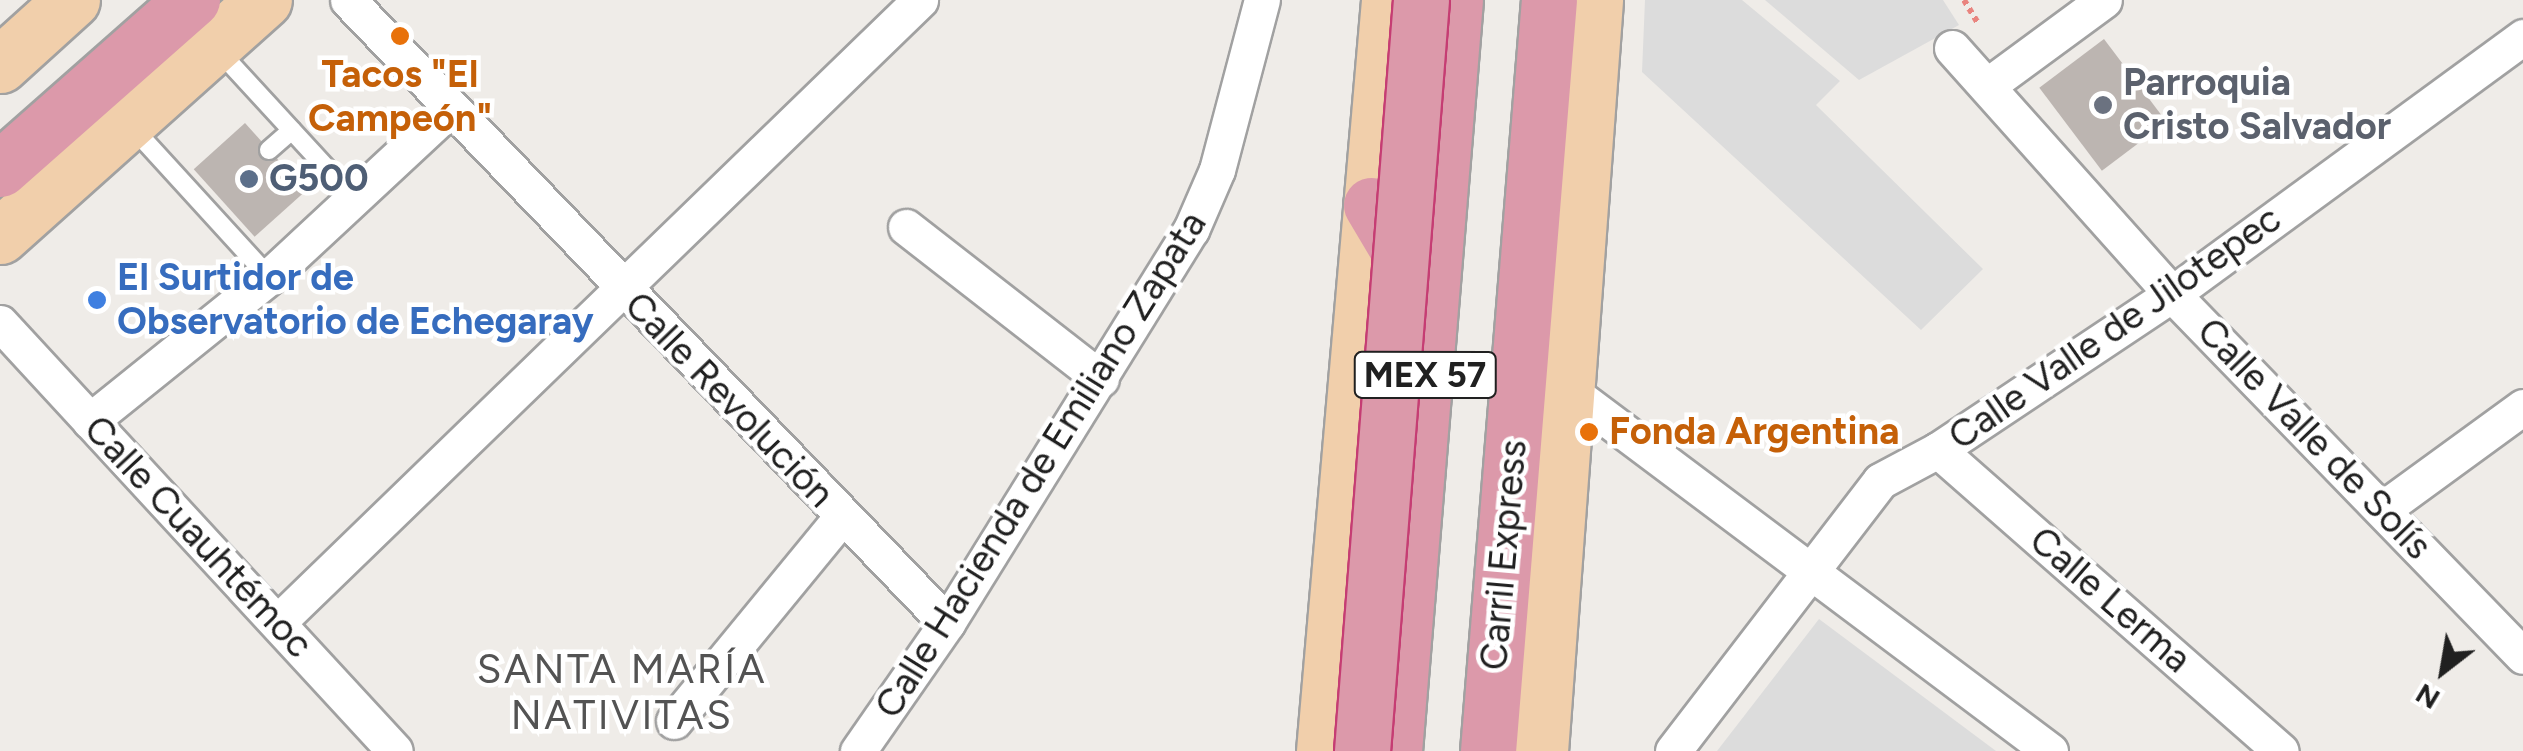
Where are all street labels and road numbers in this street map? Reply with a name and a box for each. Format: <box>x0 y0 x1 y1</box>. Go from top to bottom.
street label: Calle Valle de Jilotepec <box>1940 196 2290 460</box>
street label: Calle Hacienda de Emiliano Zapata <box>866 203 1216 727</box>
street label: Calle Revolución <box>615 283 843 517</box>
street label: Calle Valle de Solís <box>2187 309 2441 569</box>
road number: MEX 57 <box>1352 345 1498 405</box>
street label: Calle Cuauhtémoc <box>74 407 322 667</box>
street label: Carril Express <box>1471 438 1537 672</box>
street label: Calle Lerma <box>2020 518 2200 682</box>

